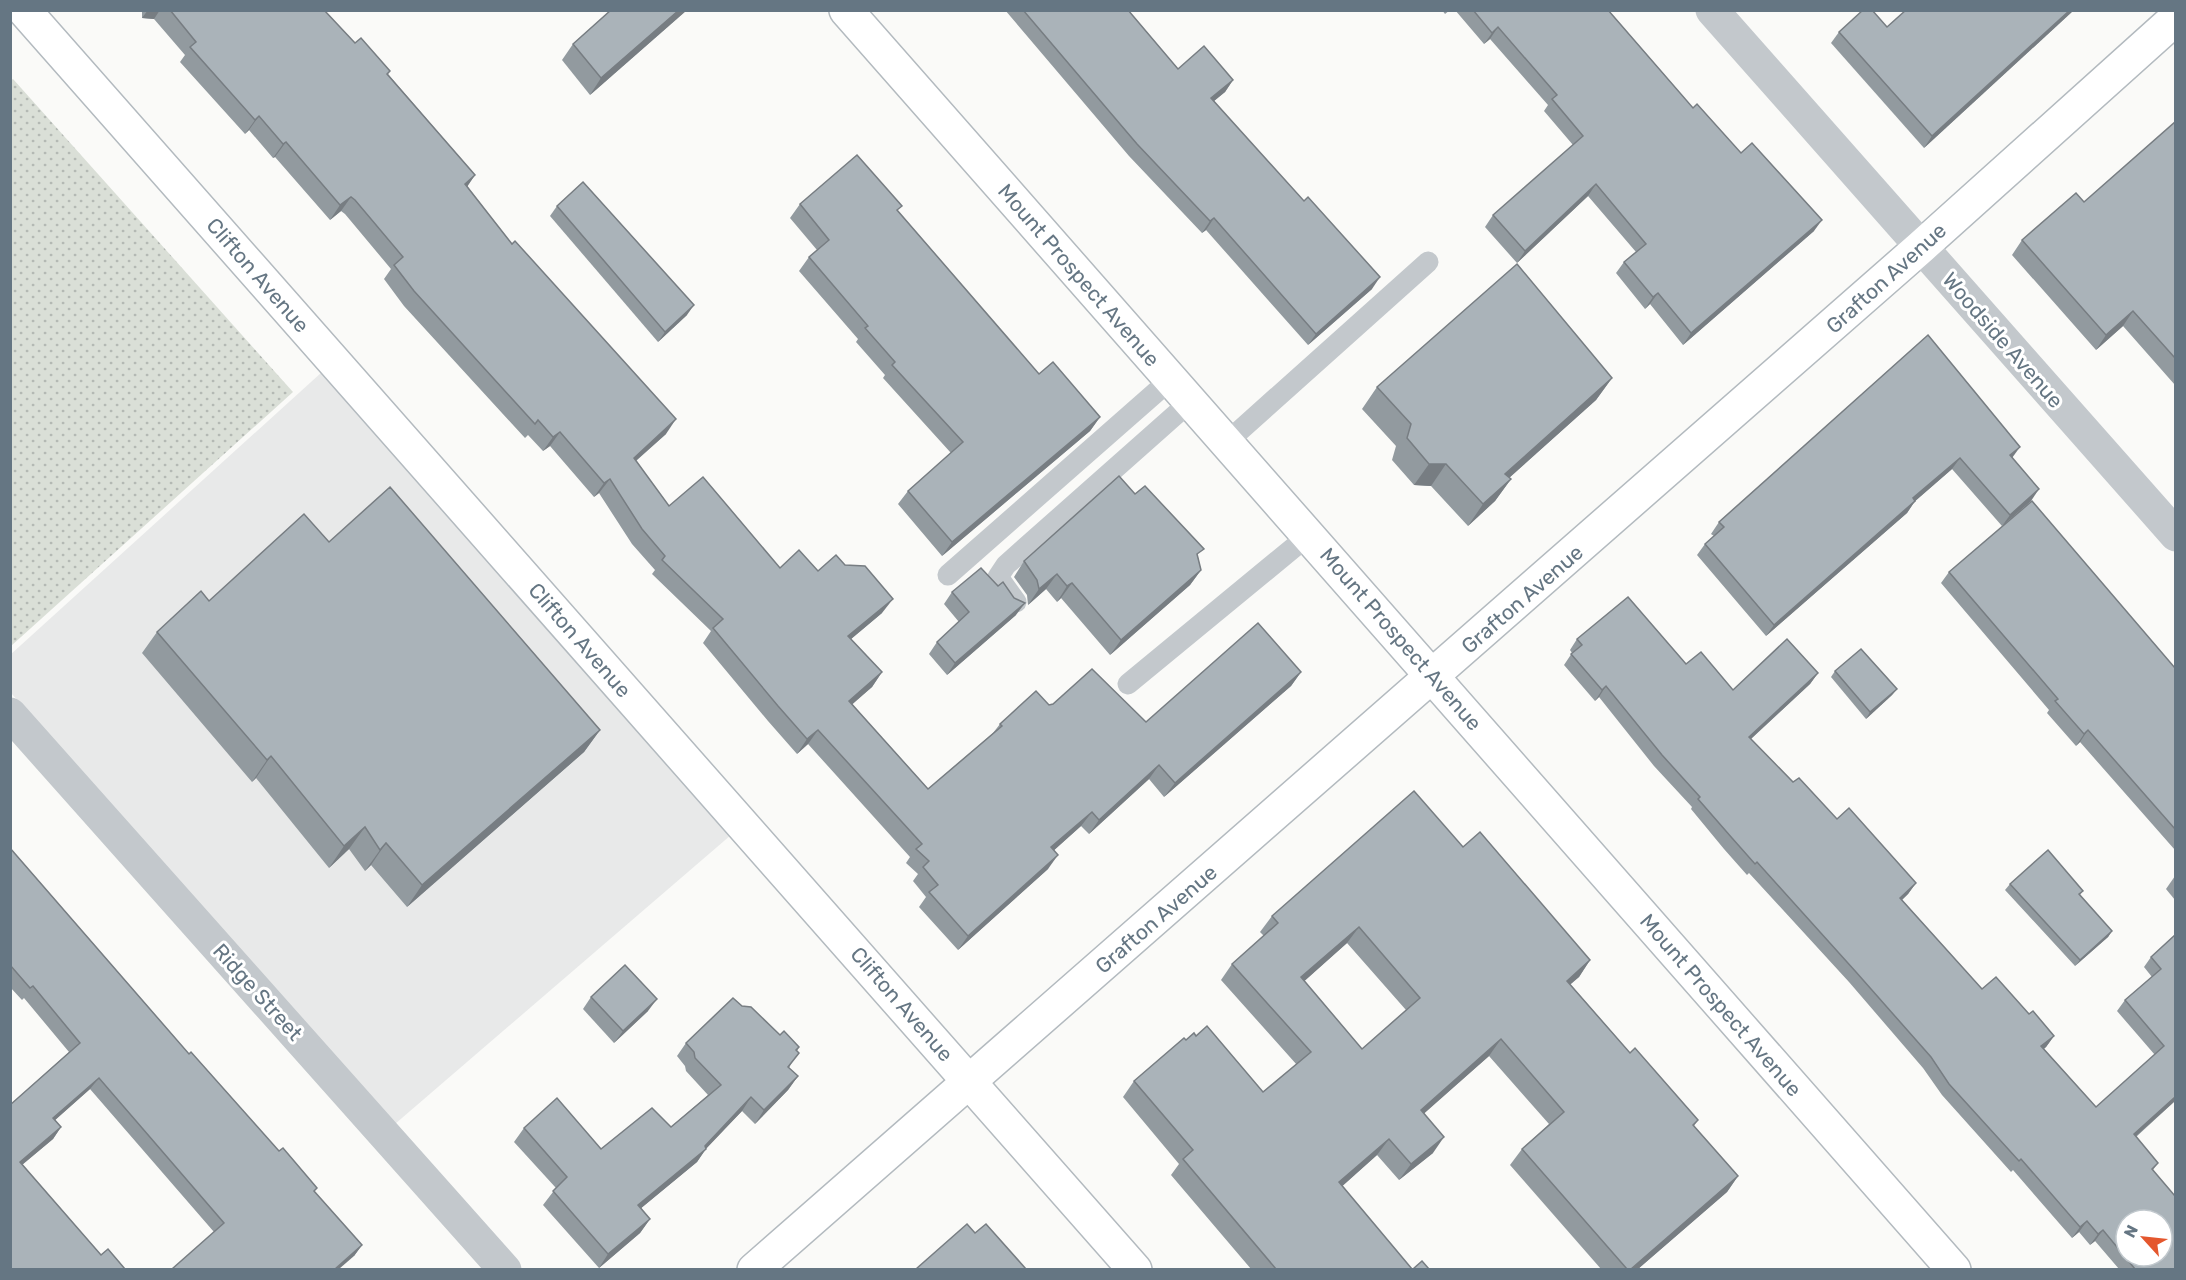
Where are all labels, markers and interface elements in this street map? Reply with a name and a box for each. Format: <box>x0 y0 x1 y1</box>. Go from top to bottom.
street label: Mount Prospect Avenue <box>993 179 1165 371</box>
street label: Clifton Avenue <box>202 213 314 337</box>
street label: Grafton Avenue <box>1821 218 1951 338</box>
street label: Woodside Avenue <box>1937 267 2069 413</box>
street label: Grafton Avenue <box>1456 539 1588 659</box>
street label: Mount Prospect Avenue <box>1315 543 1487 735</box>
street label: Clifton Avenue <box>524 578 636 702</box>
street label: Grafton Avenue <box>1090 859 1222 979</box>
street label: Mount Prospect Avenue <box>1635 909 1807 1101</box>
street label: Ridge Street <box>208 938 308 1046</box>
street label: Clifton Avenue <box>846 942 958 1066</box>
north arrow <box>2114 1208 2174 1268</box>
text: N <box>2120 1222 2142 1241</box>

